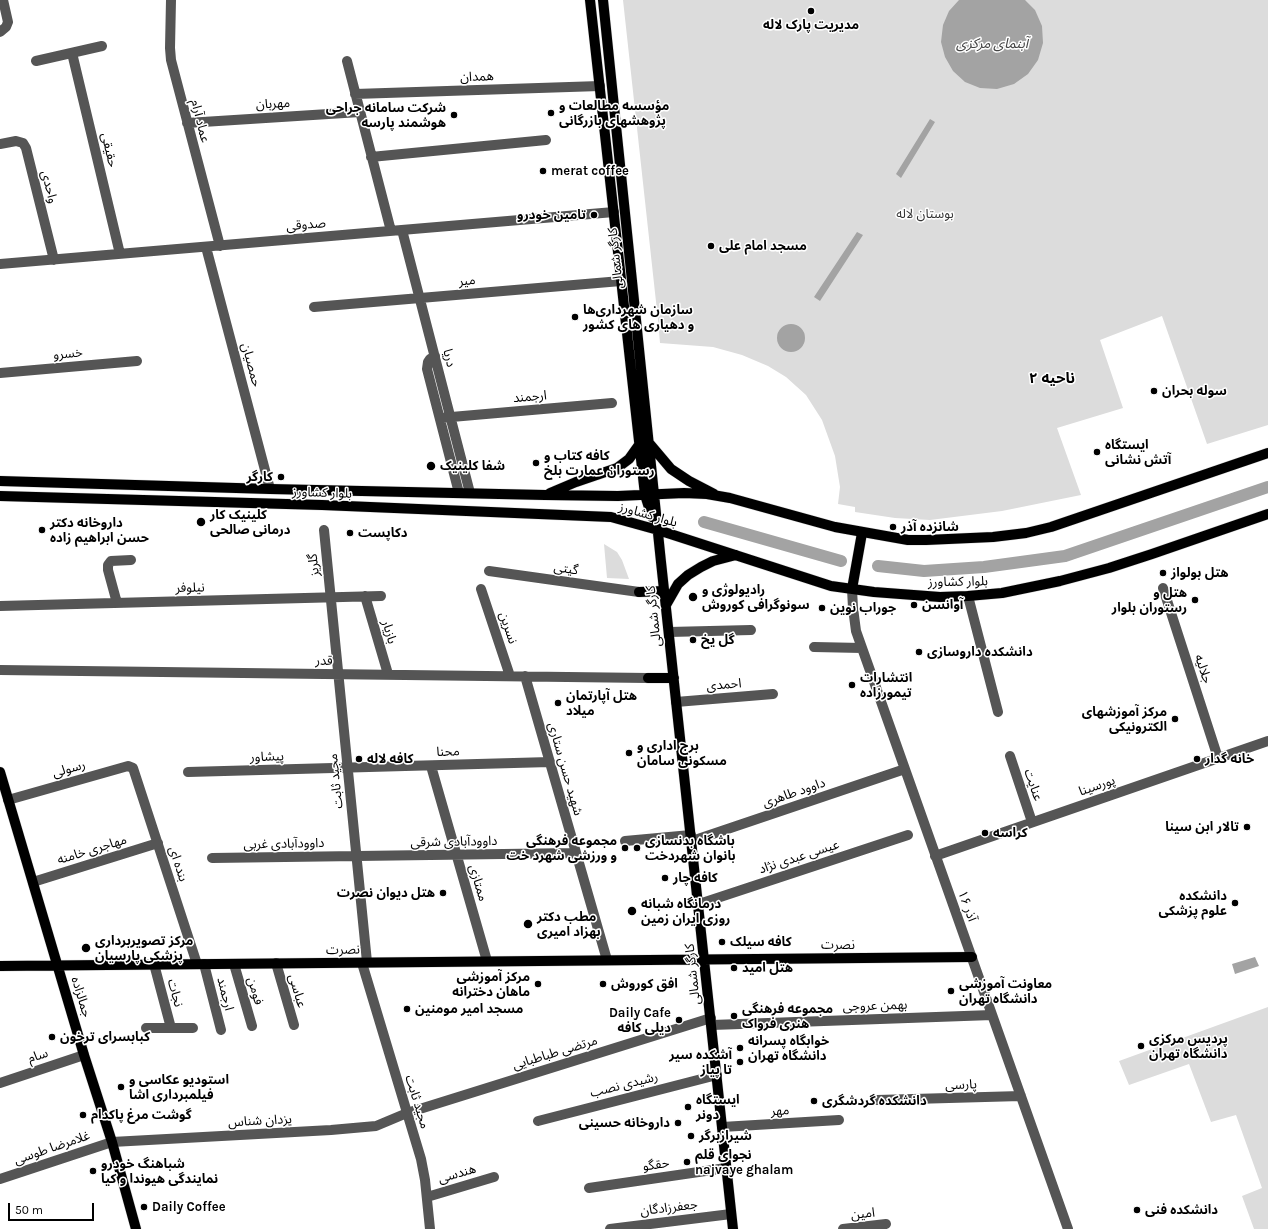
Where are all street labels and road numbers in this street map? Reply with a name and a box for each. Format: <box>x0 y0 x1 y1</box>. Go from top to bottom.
street label: همدان <box>460 69 494 85</box>
street label: مهربان <box>255 95 291 113</box>
street label: عماد آرام <box>187 98 213 144</box>
street label: حقیقی <box>97 131 121 169</box>
street label: واحدی <box>37 169 61 205</box>
street label: صدوقی <box>285 215 327 235</box>
street label: کارگر شمالی <box>605 227 627 289</box>
street label: میر <box>458 272 476 290</box>
street label: حمصیان <box>238 341 264 389</box>
street label: خسرو <box>53 345 83 363</box>
street label: دریا <box>439 347 459 369</box>
street label: ارجمند <box>512 388 548 406</box>
street label: بلوار کشاورز <box>292 484 352 502</box>
street label: بلوار کشاورز <box>617 499 679 531</box>
street label: گلریز <box>305 553 323 577</box>
street label: گیتی <box>553 560 579 578</box>
street label: بلوار کشاورز <box>928 574 988 590</box>
street label: نیلوفر <box>175 580 205 596</box>
street label: کارگر شمالی <box>643 585 665 647</box>
street label: نسرین <box>496 610 520 646</box>
street label: بازیار <box>378 618 400 646</box>
street label: جلالیه <box>1191 652 1215 686</box>
street label: قدر <box>315 653 333 669</box>
street label: احمدی <box>706 676 742 694</box>
street label: شهید حسن ستاری <box>544 721 586 817</box>
street label: محنا <box>436 744 460 760</box>
street label: پیشاور <box>250 749 284 765</box>
street label: مجید ثابت <box>325 753 347 809</box>
street label: رسولی <box>51 757 87 781</box>
street label: عنایت <box>1020 767 1046 803</box>
street label: پورسینا <box>1077 772 1117 800</box>
street label: داوود طاهری <box>761 775 827 811</box>
street label: مهاجری خامنه <box>55 832 129 868</box>
street label: داوودآبادی شرقی <box>410 833 498 851</box>
street label: داوودآبادی غربی <box>243 835 325 853</box>
street label: عیسی عبدی نژاد <box>757 837 841 877</box>
street label: بنده ای <box>165 844 191 884</box>
street label: ممتازی <box>465 863 491 903</box>
street label: ۱۶ آذر <box>954 888 980 924</box>
street label: نصرت <box>821 937 855 953</box>
street label: نصرت <box>326 942 360 958</box>
street label: کارگر شمالی <box>682 943 704 1005</box>
street label: عباسی <box>285 972 309 1010</box>
street label: جمالزاده <box>67 975 95 1019</box>
street label: فومن <box>244 975 266 1007</box>
street label: ارجمند <box>213 976 237 1012</box>
street label: نجات <box>164 977 186 1009</box>
street label: بهمن عروجی <box>842 997 908 1015</box>
street label: مرتضی طباطبایی <box>511 1033 599 1073</box>
street label: سام <box>26 1045 50 1067</box>
street label: رشیدی نصب <box>588 1069 660 1101</box>
street label: مجید ثابت <box>401 1073 433 1131</box>
street label: پارسی <box>945 1077 977 1093</box>
street label: مهر <box>770 1103 790 1119</box>
street label: یزدان شناس <box>228 1112 292 1130</box>
street label: غلامرضا طوسی <box>12 1128 92 1168</box>
street label: حقگو <box>642 1155 670 1175</box>
street label: هندسی <box>436 1161 478 1187</box>
street label: جعفرزادگان <box>639 1197 699 1219</box>
street label: امین <box>850 1205 876 1223</box>

